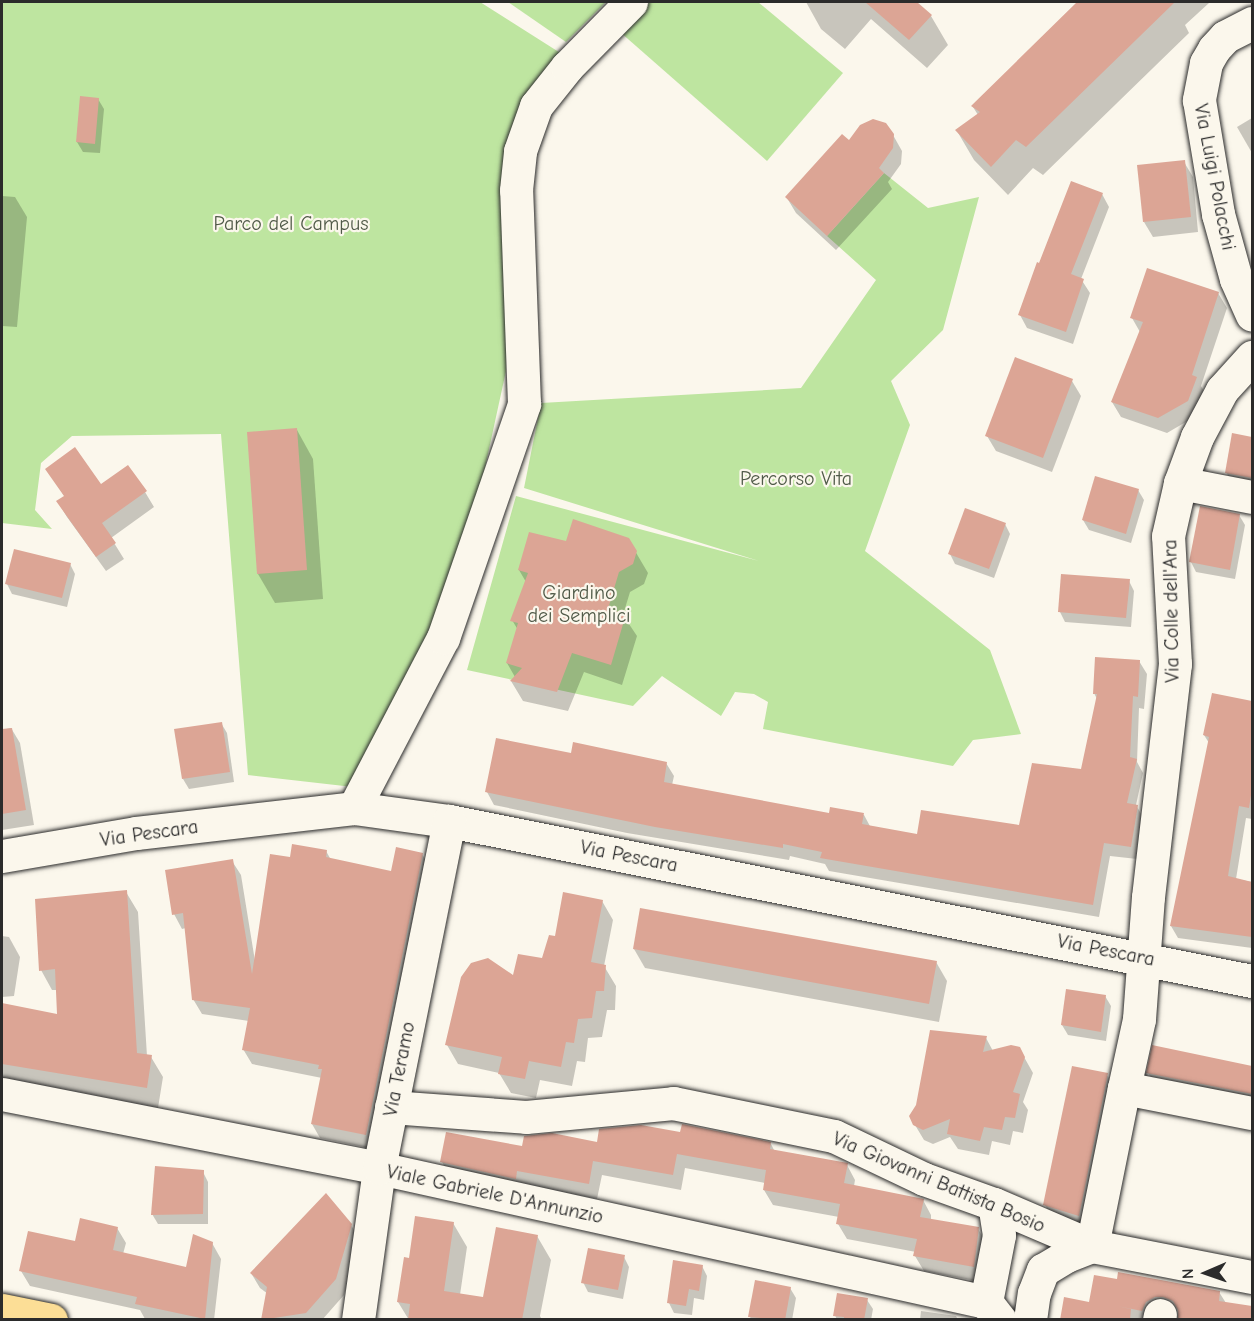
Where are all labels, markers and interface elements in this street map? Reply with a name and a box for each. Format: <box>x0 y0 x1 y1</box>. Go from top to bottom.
street label: Via Luigi Polacchi <box>1189 102 1241 252</box>
park label: Parco del Campus <box>214 211 368 235</box>
park label: Percorso Vita <box>740 466 852 490</box>
street label: Via Colle dell'Ara <box>1158 539 1184 683</box>
park label: Giardino dei Semplici <box>527 581 631 628</box>
street label: Via Pescara <box>98 814 200 852</box>
street label: Via Pescara <box>578 835 680 877</box>
street label: Via Pescara <box>1055 929 1157 971</box>
street label: Via Teramo <box>378 1020 420 1118</box>
street label: Via Giovanni Battista Bosio <box>829 1126 1049 1238</box>
street label: Viale Gabriele D'Annunzio <box>384 1159 606 1229</box>
north arrow <box>1176 1243 1236 1303</box>
text: N <box>1179 1268 1197 1279</box>

